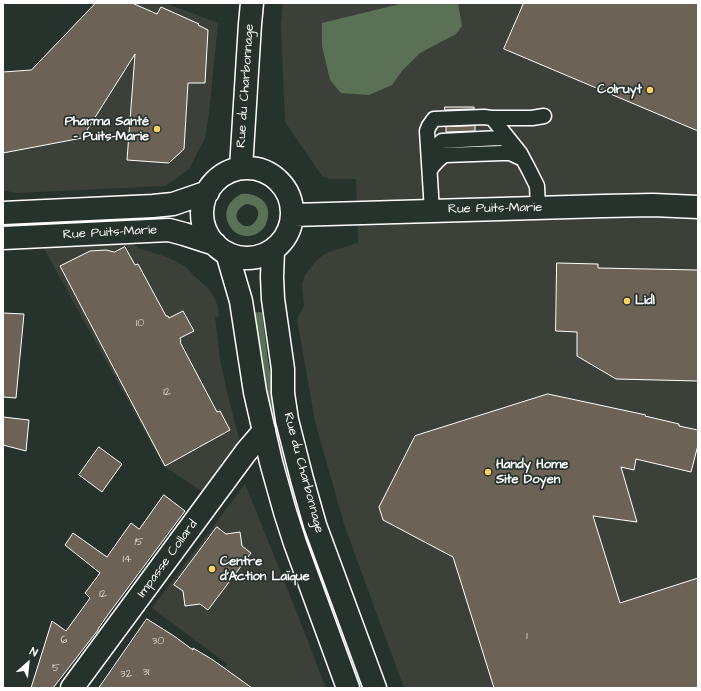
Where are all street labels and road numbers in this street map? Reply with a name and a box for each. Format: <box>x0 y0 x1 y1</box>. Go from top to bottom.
street label: Rue du Charbonnage <box>234 24 258 148</box>
street label: Rue Puits-Marie <box>448 200 542 218</box>
street label: Rue Puits-Marie <box>62 223 158 243</box>
street label: Rue du Charbonnage <box>279 411 327 535</box>
street label: Impasse Collard <box>135 517 201 601</box>

